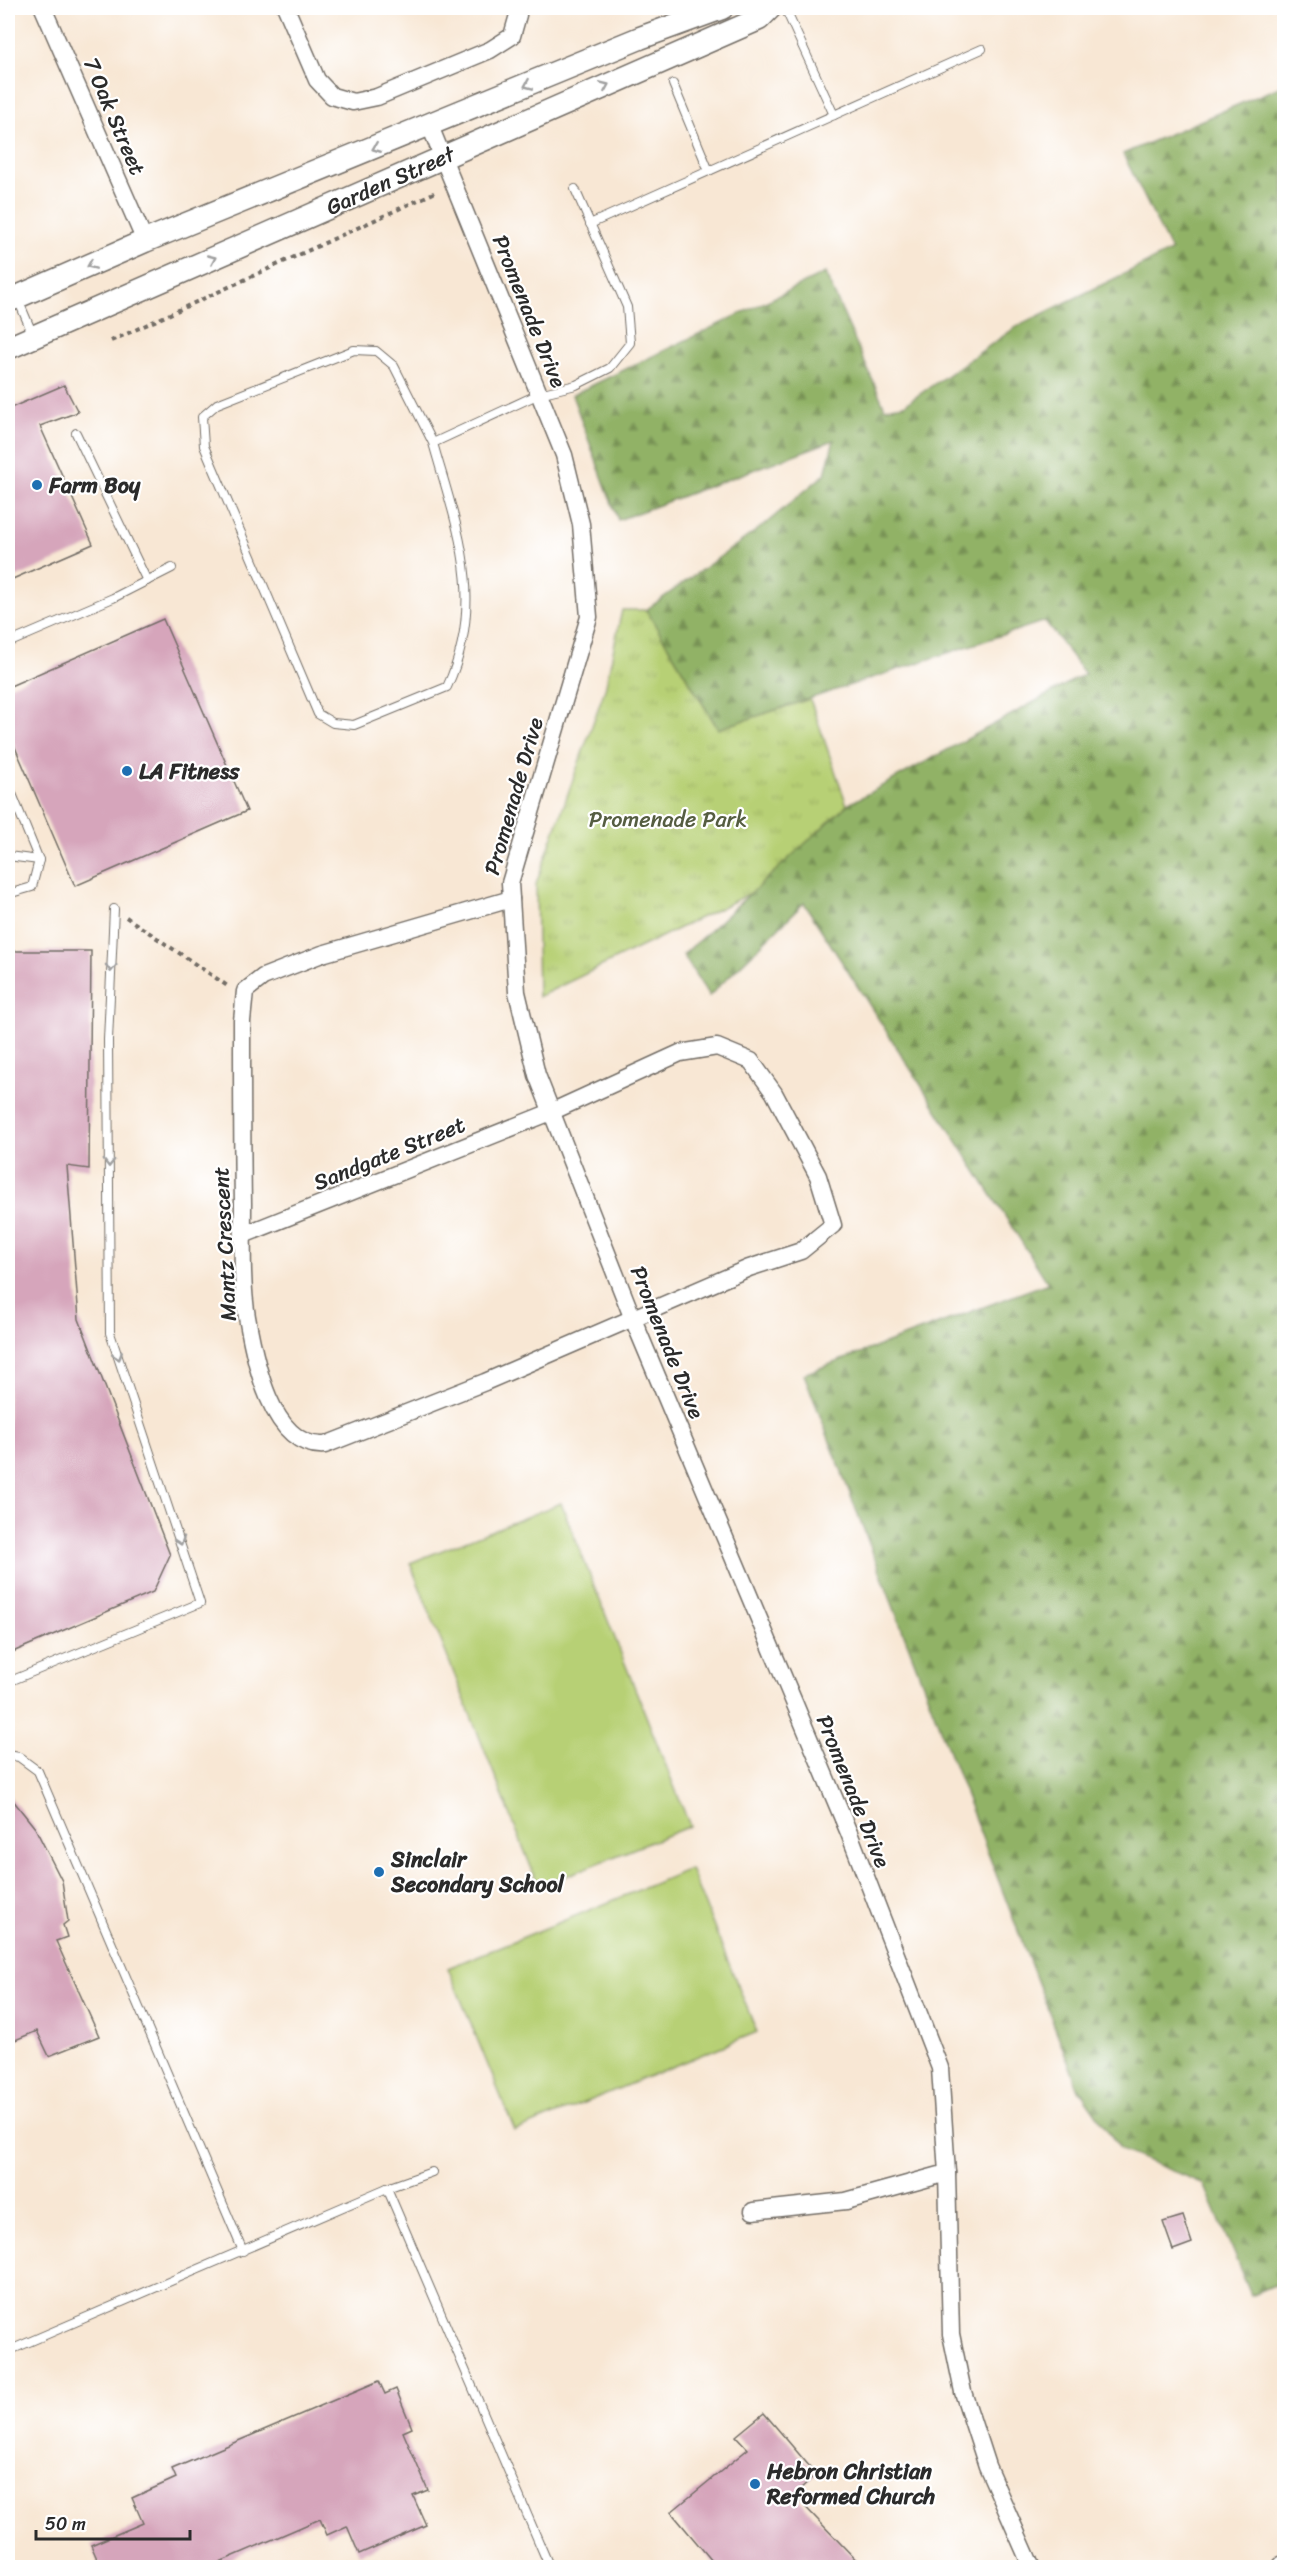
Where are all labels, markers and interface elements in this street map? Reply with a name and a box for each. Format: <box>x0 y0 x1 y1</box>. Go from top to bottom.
street label: 7 Oak Street <box>72 51 157 182</box>
one-way arrow <box>523 78 534 90</box>
one-way arrow <box>599 81 610 93</box>
street label: Garden Street <box>319 134 462 226</box>
one-way arrow <box>371 141 382 153</box>
street label: Promenade Drive <box>481 229 578 394</box>
one-way arrow <box>205 254 216 266</box>
one-way arrow <box>86 257 97 269</box>
place label: Farm Boy <box>48 466 141 505</box>
marker: Farm Boy <box>30 478 44 492</box>
street label: Promenade Drive <box>472 712 555 880</box>
place label: LA Fitness <box>139 752 240 791</box>
marker: LA Fitness <box>120 764 134 778</box>
park label: Promenade Park <box>589 800 747 839</box>
one-way arrow <box>104 963 117 972</box>
street label: Sandgate Street <box>307 1105 472 1202</box>
one-way arrow <box>102 1158 115 1167</box>
street label: Mantz Crescent <box>201 1165 248 1322</box>
street label: Promenade Drive <box>619 1260 716 1425</box>
one-way arrow <box>111 1350 123 1361</box>
one-way arrow <box>172 1535 185 1546</box>
street label: Promenade Drive <box>805 1709 902 1874</box>
place label: Sinclair Secondary School <box>390 1840 566 1904</box>
marker: Sinclair Secondary School <box>372 1865 386 1879</box>
place label: Hebron Christian Reformed Church <box>766 2452 935 2516</box>
marker: Hebron Christian Reformed Church <box>748 2477 762 2491</box>
scale bar <box>36 2503 190 2541</box>
text: 50 m <box>45 2508 86 2540</box>

